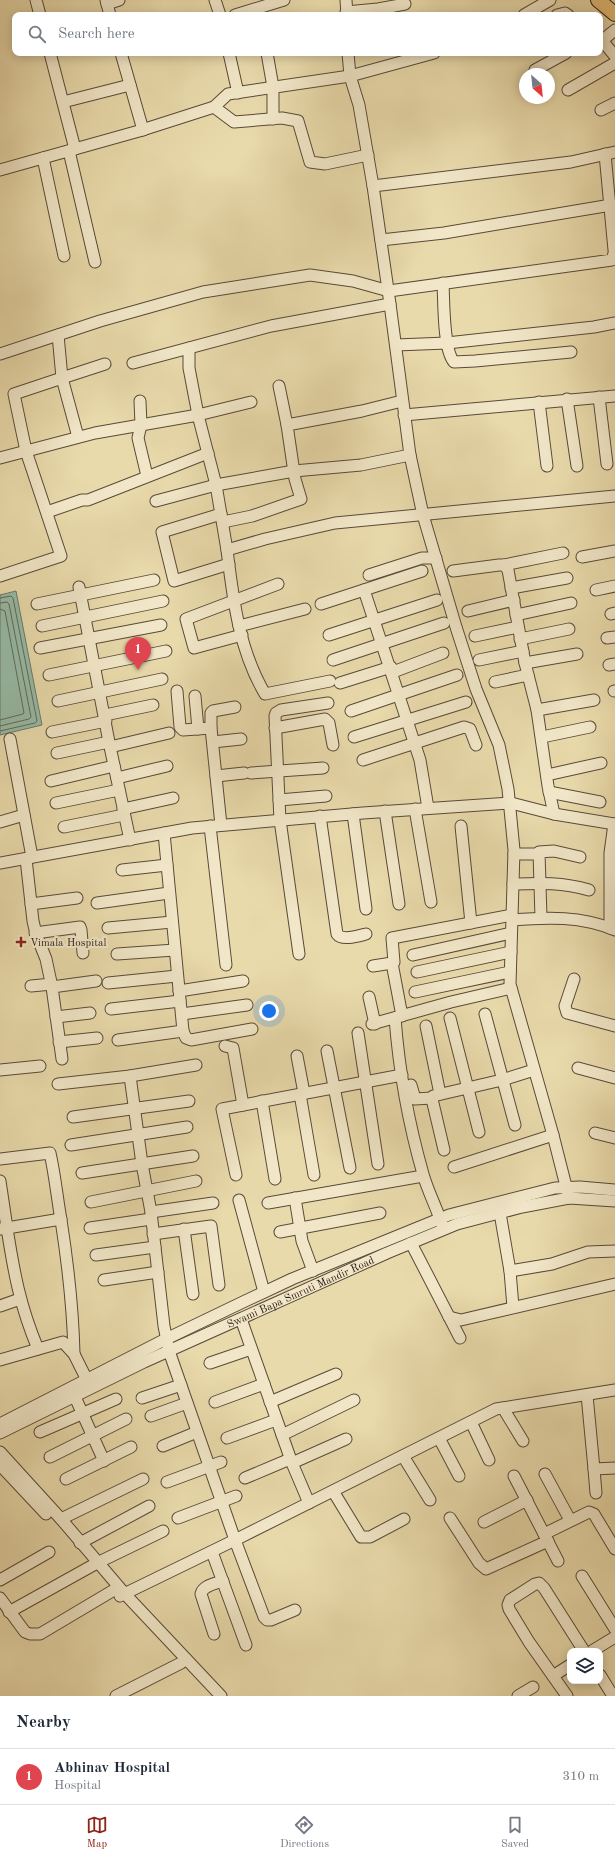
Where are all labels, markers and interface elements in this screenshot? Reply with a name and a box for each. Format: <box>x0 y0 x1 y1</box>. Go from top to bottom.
search box <box>12 12 603 56</box>
icon: search <box>26 23 48 45</box>
text: Search here <box>58 27 135 42</box>
north arrow <box>519 68 555 104</box>
pin: 1 <box>125 637 151 670</box>
marker: Vimala Hospital <box>15 936 27 948</box>
place label: Vimala Hospital <box>30 938 106 949</box>
your location <box>259 1001 279 1021</box>
street label: Swami Bapa Smruti Mandir Road <box>226 1255 376 1331</box>
map controls <box>567 1648 603 1684</box>
button: layers <box>567 1648 603 1684</box>
text: Nearby <box>16 1714 71 1731</box>
text: Abhinav Hospital <box>54 1761 170 1776</box>
text: 1 <box>25 1770 33 1783</box>
text: 310 m <box>562 1770 599 1783</box>
text: Hospital <box>54 1779 101 1792</box>
tab: Map <box>86 1814 108 1852</box>
tab: Directions <box>280 1814 329 1852</box>
tab: Saved <box>501 1814 529 1852</box>

